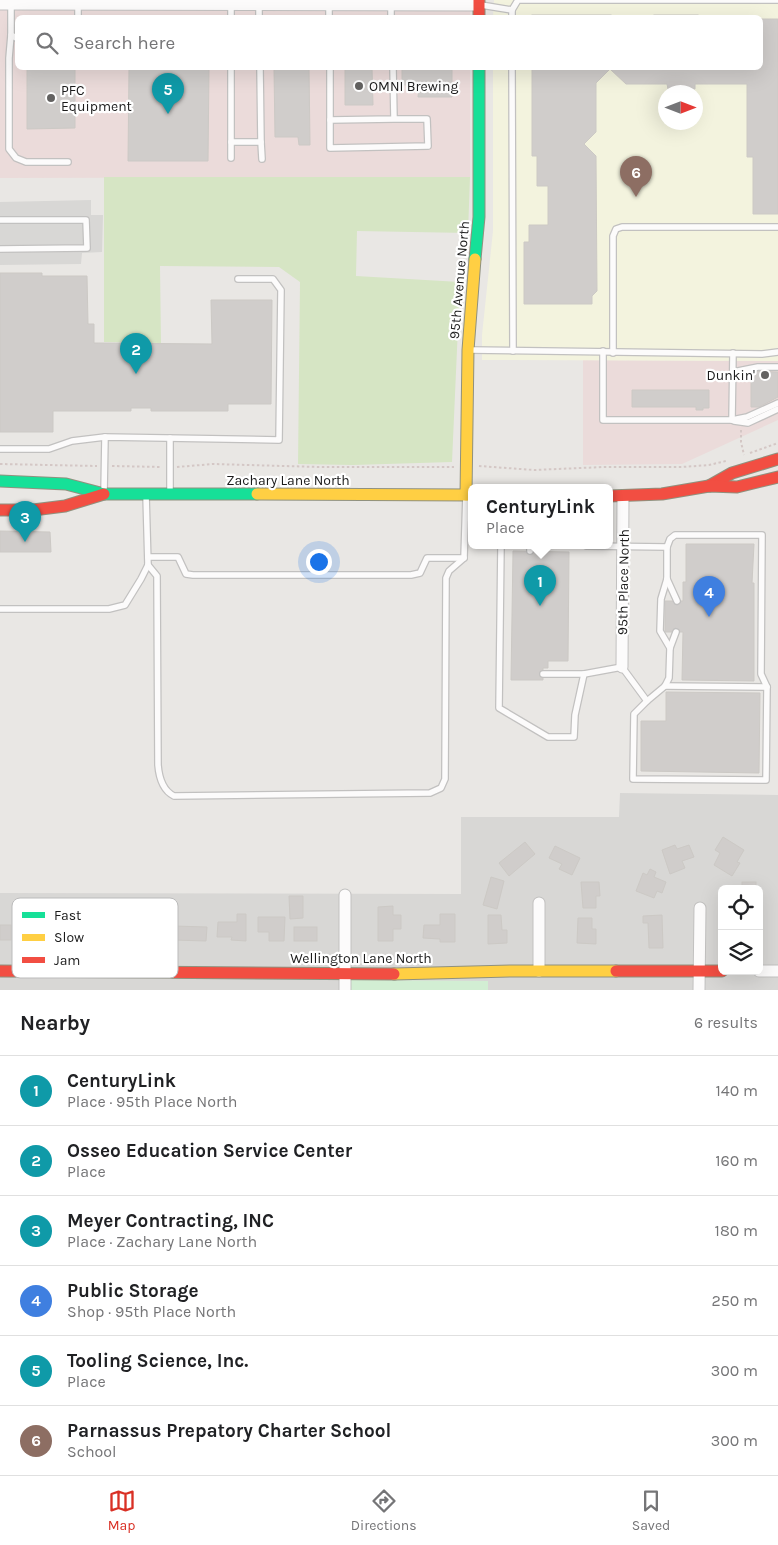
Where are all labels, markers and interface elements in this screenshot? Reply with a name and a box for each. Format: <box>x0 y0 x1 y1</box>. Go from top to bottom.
search box <box>15 15 763 70</box>
icon: search <box>33 29 61 57</box>
text: Search here <box>73 32 175 54</box>
pin: 5 <box>152 73 184 114</box>
place label: OMNI Brewing <box>369 78 458 95</box>
marker: OMNI Brewing <box>353 80 365 92</box>
place label: PFC Equipment <box>61 82 132 115</box>
north arrow <box>658 85 703 130</box>
marker: PFC Equipment <box>45 92 57 104</box>
pin: 6 <box>620 156 652 197</box>
street label: 95th Avenue North <box>446 220 473 340</box>
pin: 2 <box>120 333 152 374</box>
place label: Dunkin' <box>706 367 755 384</box>
marker: Dunkin' <box>759 369 771 381</box>
street label: Zachary Lane North <box>226 472 350 489</box>
popup <box>468 484 613 549</box>
text: CenturyLink <box>486 496 595 518</box>
pin: 3 <box>9 501 41 542</box>
text: Place <box>486 518 525 537</box>
street label: 95th Place North <box>614 529 633 635</box>
your location <box>306 549 332 575</box>
pin: 1 <box>524 565 556 606</box>
pin: 4 <box>693 576 725 617</box>
map controls <box>718 885 763 975</box>
button: locate <box>718 885 763 930</box>
legend <box>12 898 178 978</box>
text: Fast <box>54 907 81 924</box>
text: Slow <box>54 929 84 946</box>
button: layers <box>718 930 763 975</box>
street label: Wellington Lane North <box>290 950 432 967</box>
text: Jam <box>54 952 80 969</box>
text: Nearby <box>20 1011 90 1035</box>
text: 6 results <box>694 1013 758 1032</box>
text: CenturyLink <box>67 1070 176 1092</box>
text: 1 <box>33 1081 39 1100</box>
text: 140 m <box>716 1081 758 1100</box>
text: Place · 95th Place North <box>67 1092 237 1111</box>
text: Osseo Education Service Center <box>67 1140 352 1162</box>
text: 2 <box>31 1151 41 1170</box>
text: 160 m <box>715 1151 758 1170</box>
text: Place <box>67 1162 106 1181</box>
text: Meyer Contracting, INC <box>67 1210 274 1232</box>
text: 3 <box>31 1221 41 1240</box>
text: 180 m <box>715 1221 758 1240</box>
text: Place · Zachary Lane North <box>67 1232 257 1251</box>
text: Public Storage <box>67 1280 199 1302</box>
text: 4 <box>31 1291 41 1310</box>
text: 250 m <box>711 1291 758 1310</box>
text: Shop · 95th Place North <box>67 1302 236 1321</box>
text: Tooling Science, Inc. <box>67 1350 248 1372</box>
text: 5 <box>31 1361 41 1380</box>
text: 300 m <box>711 1361 758 1380</box>
text: Place <box>67 1372 106 1391</box>
text: Parnassus Prepatory Charter School <box>67 1420 391 1442</box>
text: 6 <box>31 1431 41 1450</box>
text: 300 m <box>711 1431 758 1450</box>
text: School <box>67 1442 117 1461</box>
tab: Map <box>108 1487 136 1534</box>
tab: Directions <box>351 1487 417 1534</box>
tab: Saved <box>632 1487 670 1534</box>

